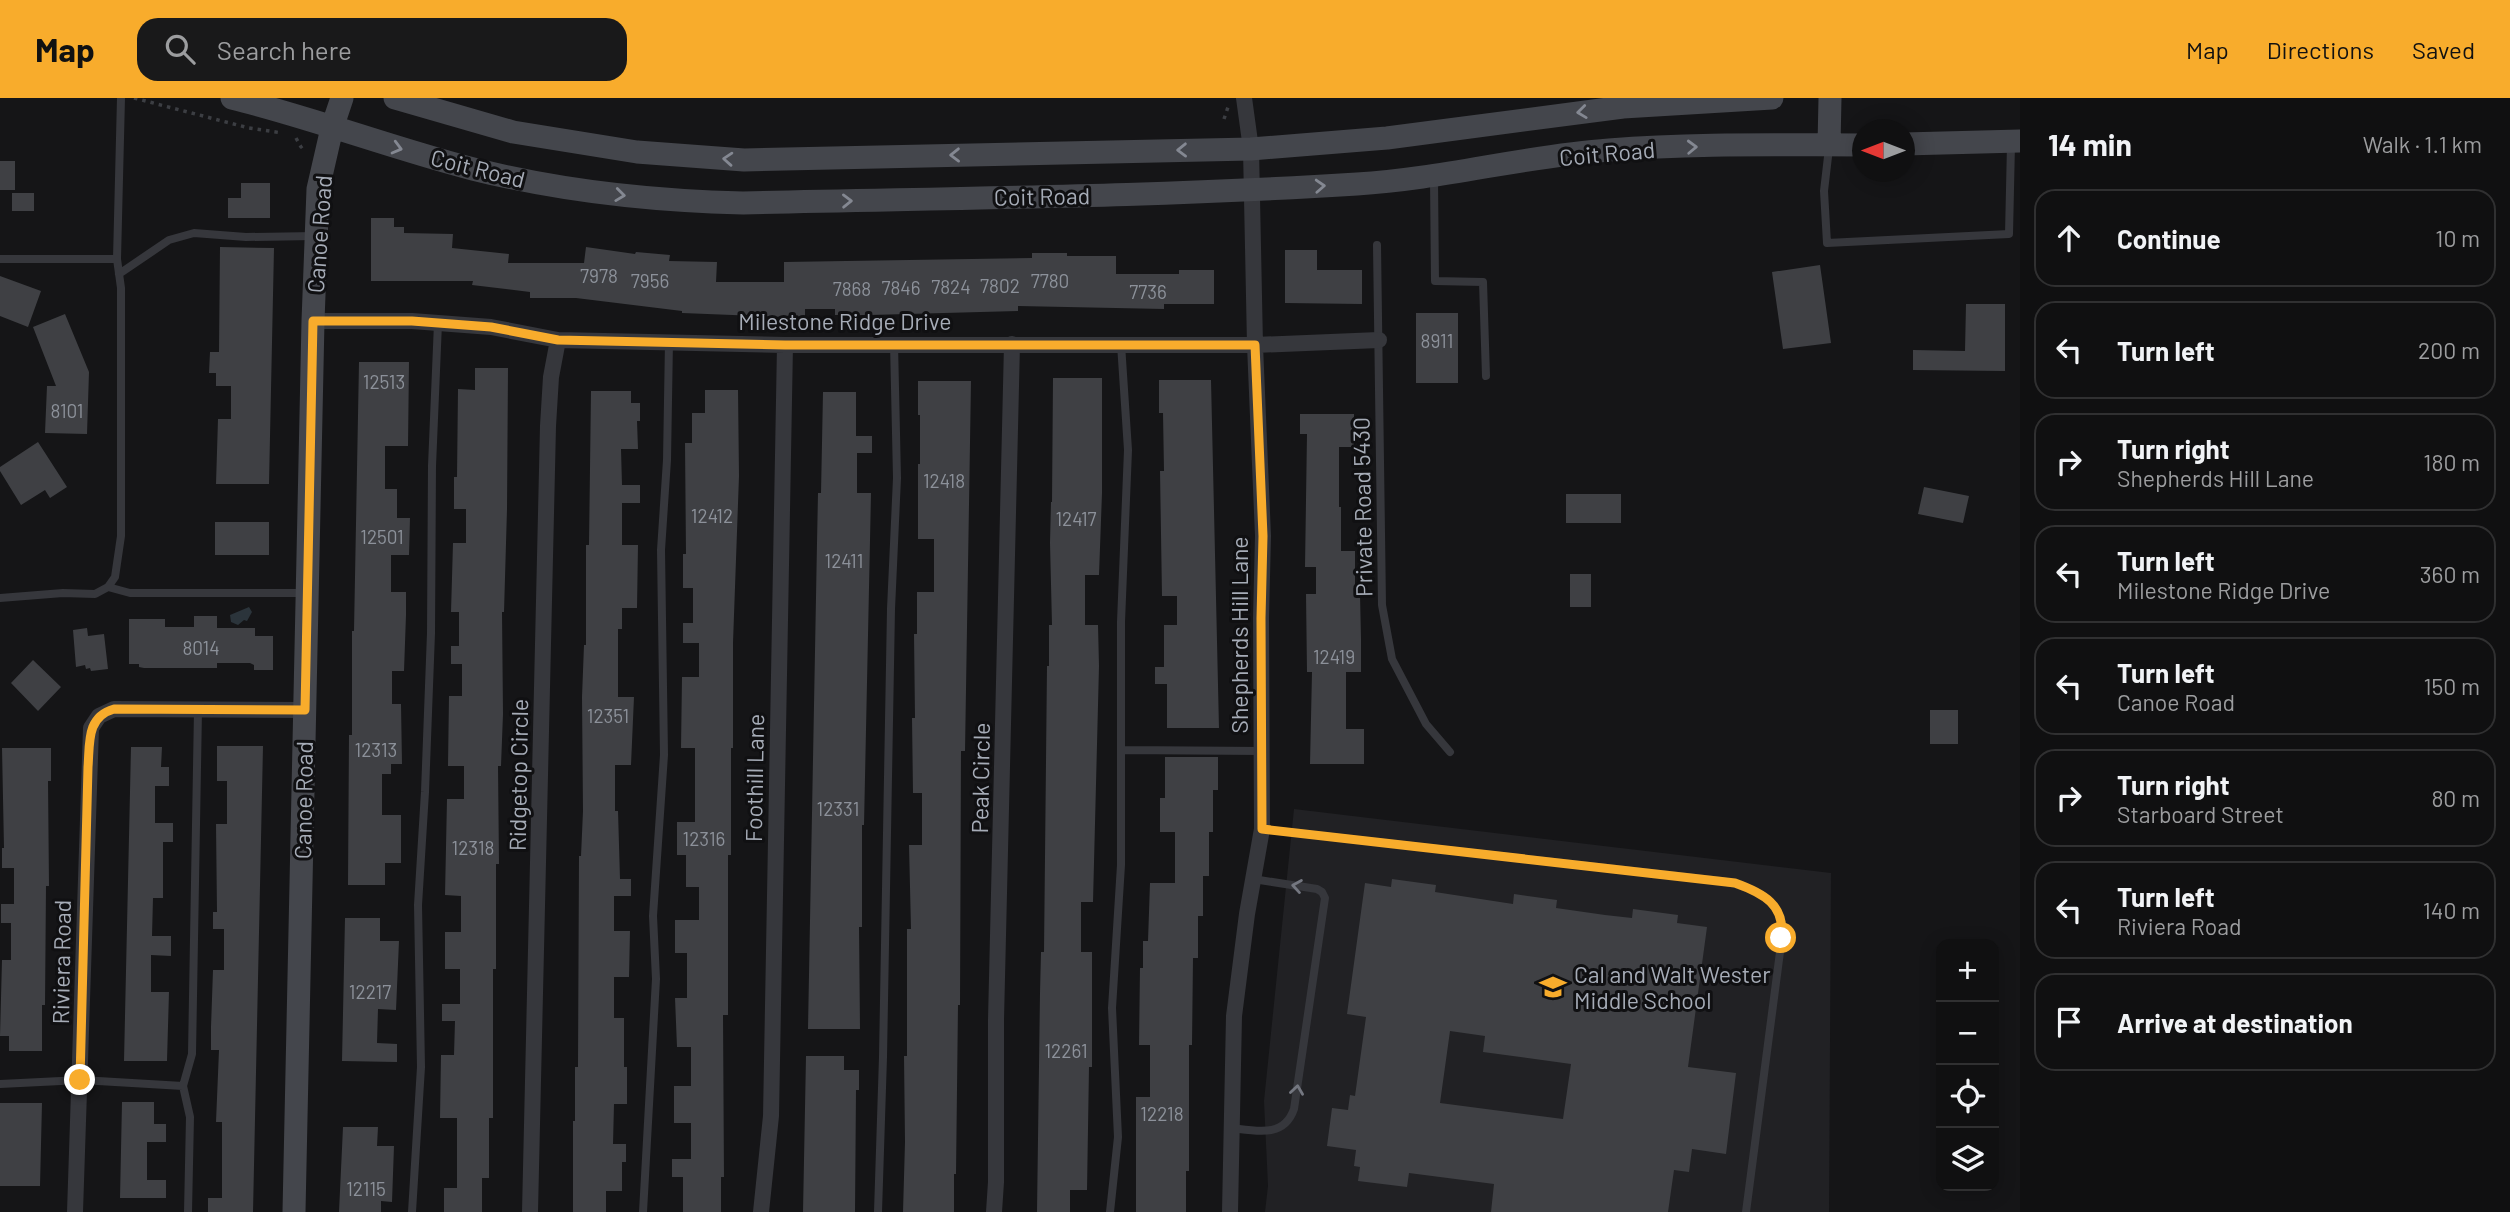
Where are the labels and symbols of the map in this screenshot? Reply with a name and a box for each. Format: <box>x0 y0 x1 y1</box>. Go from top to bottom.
one-way arrow <box>1576 105 1588 120</box>
north arrow <box>1852 119 1915 182</box>
street label: Coit Road <box>1558 135 1656 171</box>
one-way arrow <box>391 140 403 154</box>
one-way arrow <box>1687 140 1698 155</box>
one-way arrow <box>1177 142 1187 158</box>
street label: Coit Road <box>428 143 528 193</box>
one-way arrow <box>949 147 960 162</box>
one-way arrow <box>722 151 733 166</box>
street label: Canoe Road <box>301 174 337 294</box>
one-way arrow <box>1315 179 1326 194</box>
street label: Coit Road <box>994 181 1090 211</box>
one-way arrow <box>614 187 625 202</box>
one-way arrow <box>841 193 852 208</box>
house number: 7978 <box>580 264 618 287</box>
house number: 7956 <box>631 269 669 292</box>
house number: 7780 <box>1031 269 1069 292</box>
house number: 7802 <box>980 274 1020 297</box>
house number: 7824 <box>931 275 971 298</box>
house number: 7846 <box>881 276 921 299</box>
house number: 7868 <box>833 277 871 300</box>
house number: 7736 <box>1129 280 1167 303</box>
street label: Milestone Ridge Drive <box>738 307 952 335</box>
house number: 8911 <box>1421 329 1453 352</box>
house number: 12513 <box>363 370 405 393</box>
house number: 8101 <box>51 399 83 422</box>
street label: Private Road 5430 <box>1346 417 1378 597</box>
house number: 12418 <box>923 469 965 492</box>
house number: 12412 <box>691 504 733 527</box>
house number: 12417 <box>1055 507 1097 530</box>
house number: 12501 <box>360 525 404 548</box>
street label: Shepherds Hill Lane <box>1225 537 1253 733</box>
house number: 12411 <box>825 549 863 572</box>
house number: 8014 <box>182 636 220 659</box>
house number: 12419 <box>1313 645 1355 668</box>
street label: Ridgetop Circle <box>503 699 533 851</box>
house number: 12351 <box>587 704 629 727</box>
street label: Foothill Lane <box>739 714 769 842</box>
street label: Peak Circle <box>965 722 995 834</box>
house number: 12313 <box>355 738 397 761</box>
street label: Canoe Road <box>288 741 318 859</box>
house number: 12331 <box>817 797 859 820</box>
house number: 12316 <box>683 827 725 850</box>
house number: 12318 <box>452 836 494 859</box>
one-way arrow <box>1291 879 1303 894</box>
street label: Riviera Road <box>46 899 76 1025</box>
route start <box>1765 922 1796 953</box>
place label: Cal and Walt Wester Middle School <box>1574 960 1771 1014</box>
school or university icon: Cal and Walt Wester Middle School <box>1538 972 1568 1002</box>
house number: 12217 <box>349 980 391 1003</box>
house number: 12261 <box>1044 1039 1088 1062</box>
route end <box>64 1064 95 1095</box>
one-way arrow <box>1289 1084 1304 1096</box>
house number: 12218 <box>1140 1102 1184 1125</box>
house number: 12115 <box>346 1177 386 1200</box>

